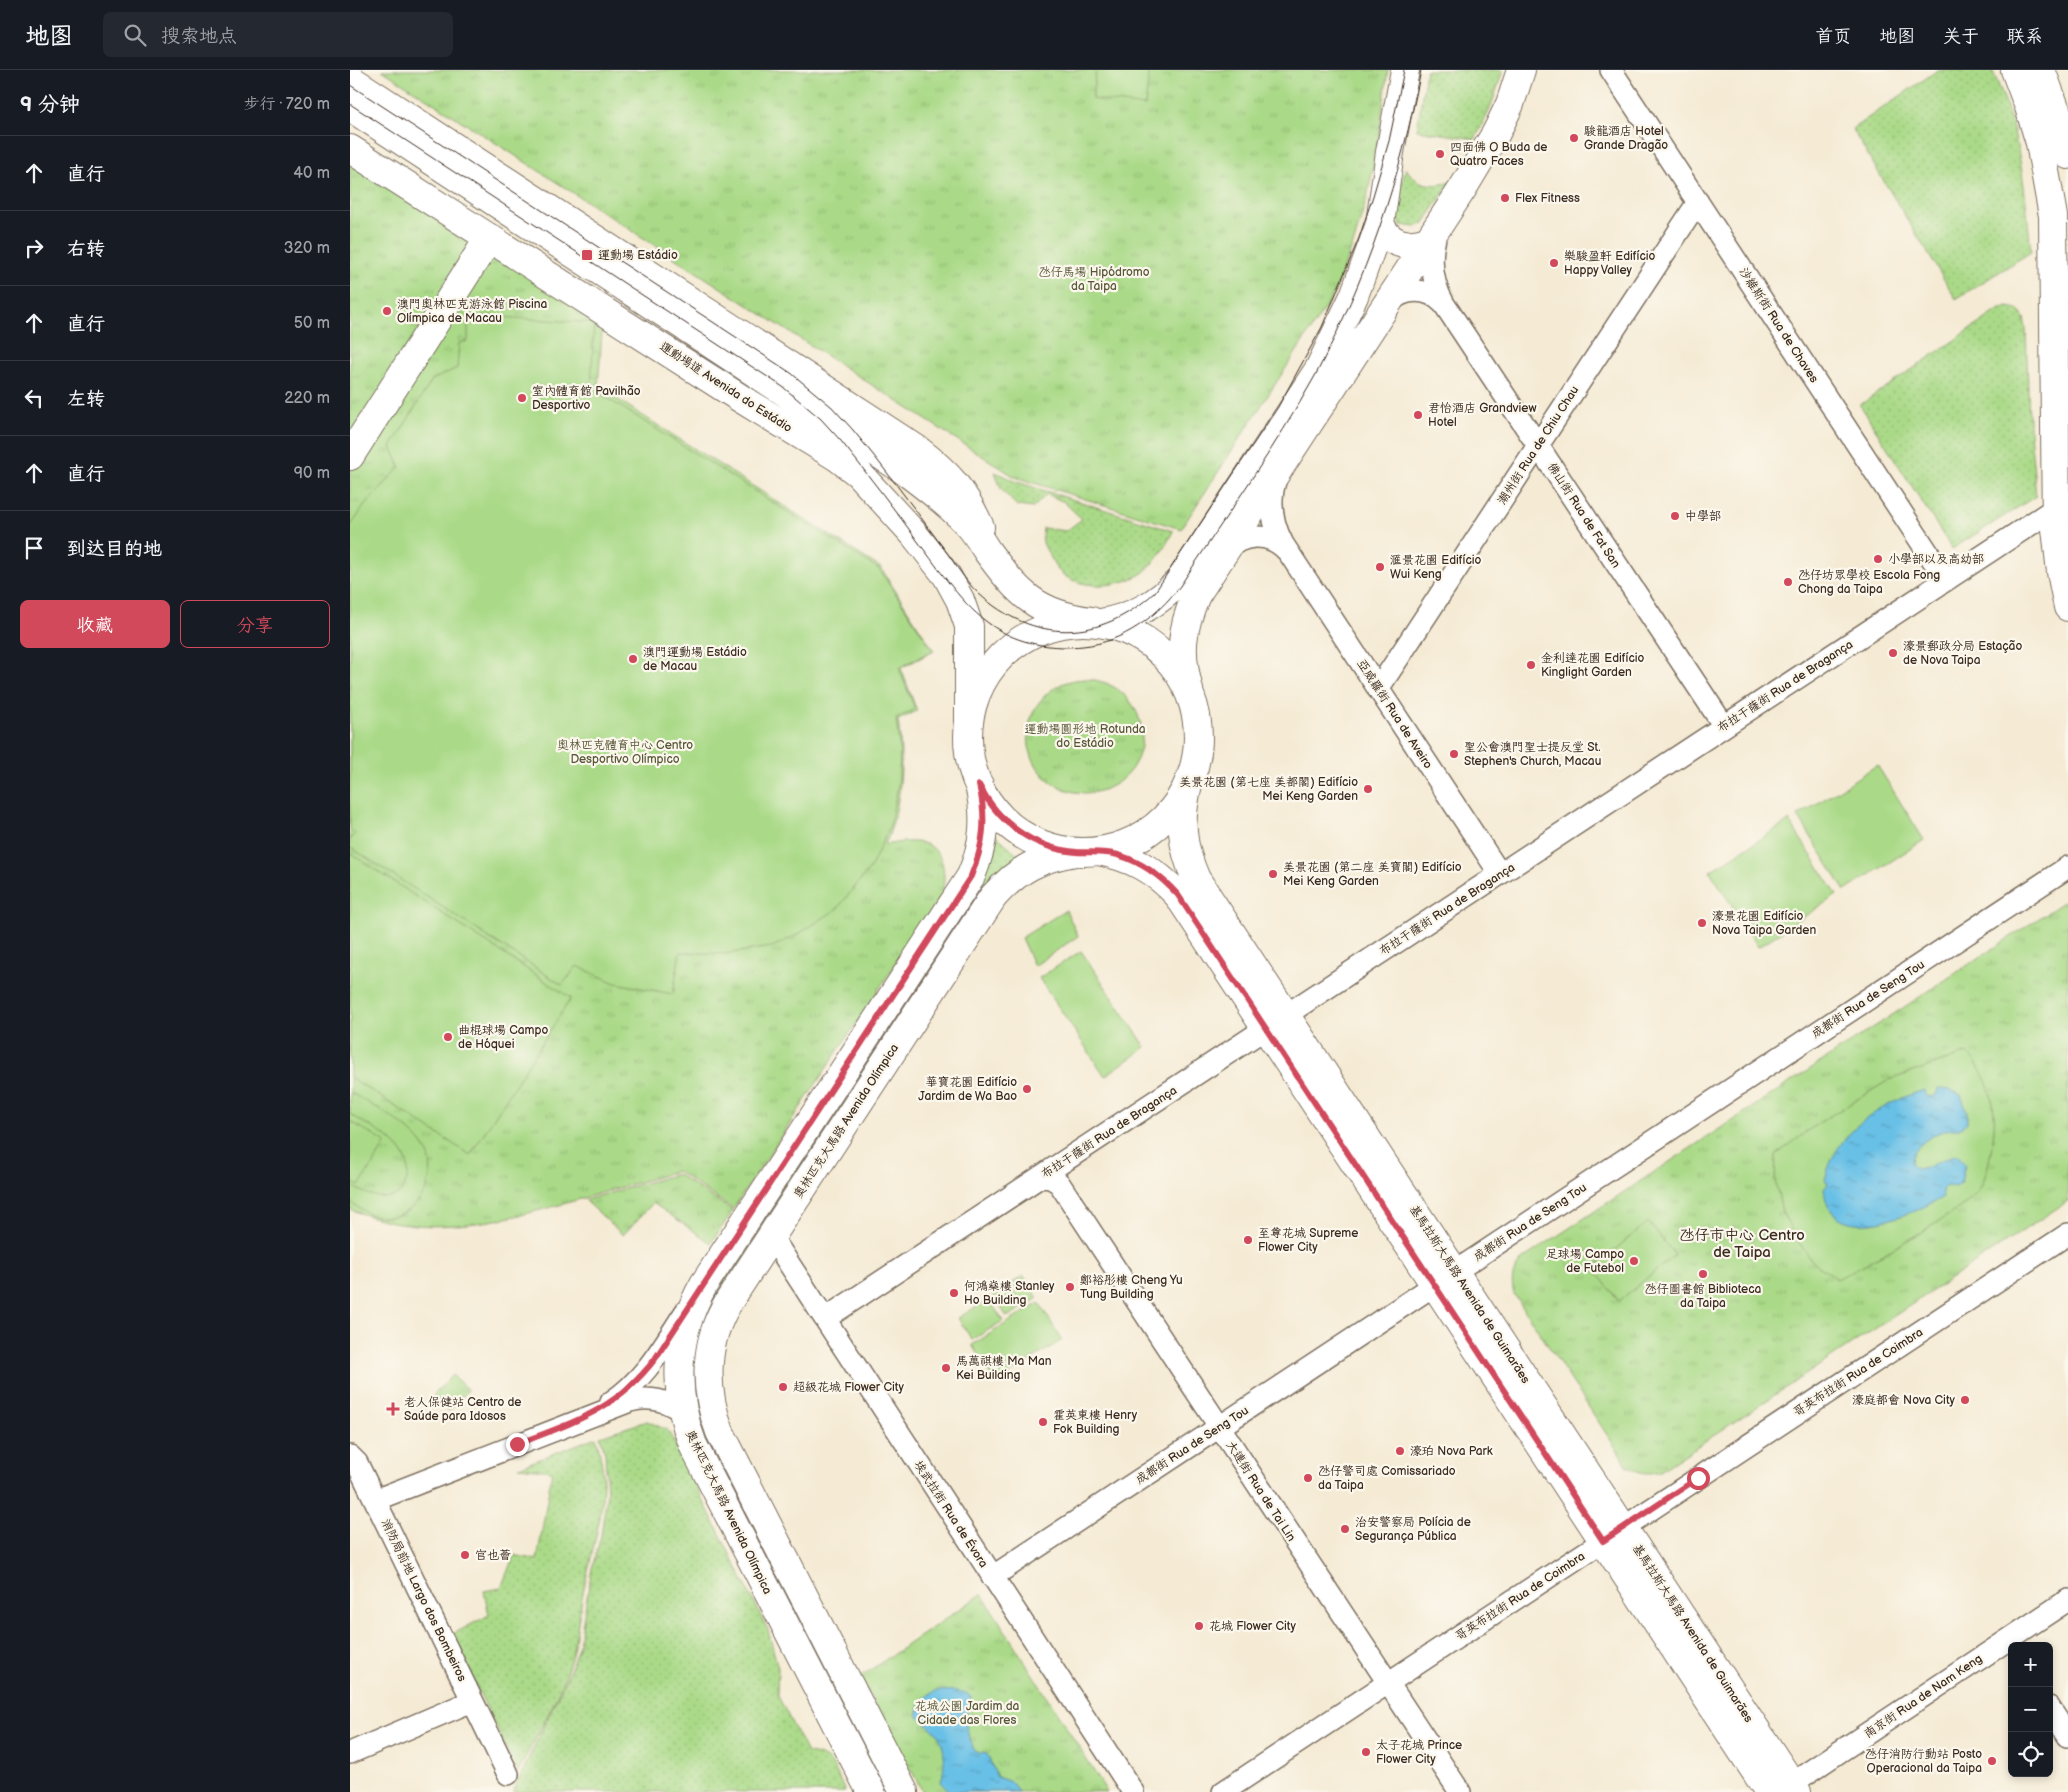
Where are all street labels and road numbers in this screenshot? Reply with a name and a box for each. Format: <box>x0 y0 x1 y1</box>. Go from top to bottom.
street label: 沙維斯街 Rua de Chaves <box>1736 265 1821 386</box>
street label: 運動場道 Avenida do Estádio <box>657 339 795 436</box>
street label: 潮州街 Rua de Chiu Chau <box>1494 383 1582 507</box>
street label: 佛山街 Rua de Fat San <box>1544 460 1623 571</box>
street label: 布拉干薩街 Rua de Bragança <box>1715 637 1856 736</box>
street label: 亞威羅街 Rua de Aveiro <box>1354 657 1436 772</box>
street label: 布拉干薩街 Rua de Bragança <box>1377 860 1518 959</box>
street label: 成都街 Rua de Seng Tou <box>1809 957 1928 1042</box>
street label: 奧林匹克大馬路 Avenida Olímpica <box>791 1041 902 1201</box>
street label: 布拉干薩街 Rua de Bragança <box>1039 1083 1180 1182</box>
street label: 成都街 Rua de Seng Tou <box>1471 1180 1590 1265</box>
street label: 基馬拉斯大馬路 Avenida de Guimarães <box>1406 1202 1533 1386</box>
street label: 哥英布拉街 Rua de Coimbra <box>1791 1325 1926 1420</box>
street label: 成都街 Rua de Seng Tou <box>1133 1403 1252 1488</box>
street label: 奧林匹克大馬路 Avenida Olímpica <box>682 1428 775 1597</box>
street label: 大連街 Rua de Tai Lin <box>1223 1438 1299 1544</box>
street label: 埃武拉街 Rua de Évora <box>910 1457 992 1571</box>
street label: 消防局前地 Largo dos Bombeiros <box>378 1516 470 1684</box>
street label: 基馬拉斯大馬路 Avenida de Guimarães <box>1629 1541 1756 1725</box>
street label: 哥英布拉街 Rua de Coimbra <box>1453 1549 1588 1644</box>
street label: 南京街 Rua de Nam Keng <box>1861 1651 1985 1742</box>

